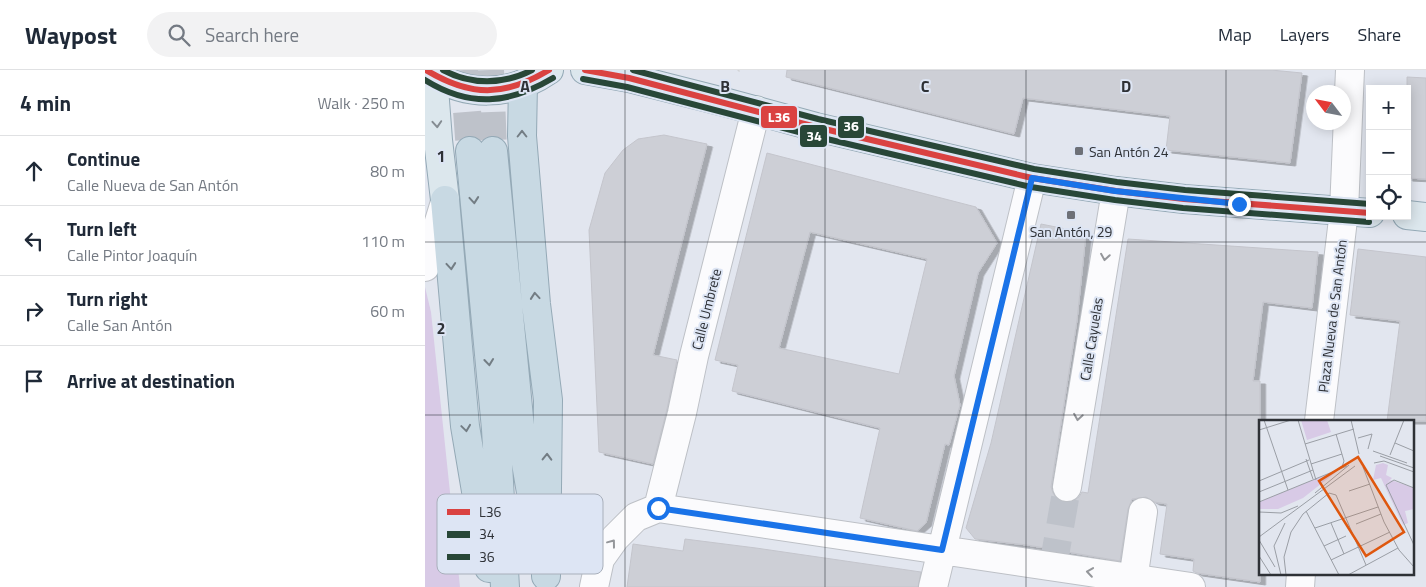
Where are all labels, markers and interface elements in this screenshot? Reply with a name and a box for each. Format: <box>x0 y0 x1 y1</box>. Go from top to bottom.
search box <box>147 12 497 57</box>
text: Waypost <box>25 17 117 53</box>
text: Search here <box>205 20 299 49</box>
icon: search <box>165 21 193 49</box>
text: Map <box>1218 21 1252 48</box>
text: Layers <box>1280 21 1329 48</box>
text: Share <box>1357 21 1401 48</box>
text: A <box>520 74 530 98</box>
text: B <box>720 74 730 98</box>
text: C <box>921 74 930 98</box>
text: D <box>1121 74 1131 98</box>
north arrow <box>1306 85 1351 130</box>
map controls <box>1366 85 1411 220</box>
button: + <box>1366 85 1411 130</box>
text: 4 min <box>20 87 71 119</box>
text: Walk · 250 m <box>317 91 405 115</box>
line badge: L36 <box>760 105 798 129</box>
text: L36 <box>768 106 790 127</box>
line badge: 36 <box>837 115 865 139</box>
text: 36 <box>843 115 859 136</box>
one-way arrow <box>431 120 442 128</box>
line badge: 34 <box>799 124 828 148</box>
text: 34 <box>806 125 822 146</box>
one-way arrow <box>517 129 527 137</box>
button: − <box>1366 130 1411 175</box>
place label: San Antón 24 <box>1089 141 1169 162</box>
text: Continue <box>67 144 140 173</box>
text: 1 <box>437 144 445 168</box>
marker: San Antón 24 <box>1073 145 1085 157</box>
icon: ahead <box>20 157 48 185</box>
text: 80 m <box>370 159 405 183</box>
text: Calle Nueva de San Antón <box>67 173 239 197</box>
button: locate <box>1366 175 1411 220</box>
route end <box>1228 193 1251 216</box>
one-way arrow <box>469 196 480 204</box>
marker: San Antón, 29 <box>1065 209 1077 221</box>
text: Turn left <box>67 214 137 243</box>
place label: San Antón, 29 <box>1030 221 1113 242</box>
icon: left <box>20 227 48 255</box>
text: 110 m <box>361 229 405 253</box>
street label: Plaza Nueva de San Antón <box>1312 238 1352 394</box>
text: Calle Pintor Joaquín <box>67 243 197 267</box>
one-way arrow <box>1100 252 1110 261</box>
one-way arrow <box>445 263 456 271</box>
street label: Calle Umbrete <box>686 266 726 352</box>
text: Turn right <box>67 284 148 313</box>
one-way arrow <box>530 291 541 299</box>
street label: Calle Cayuelas <box>1074 296 1108 382</box>
icon: right <box>20 297 48 325</box>
text: 60 m <box>370 299 405 323</box>
text: Calle San Antón <box>67 313 172 337</box>
text: 2 <box>437 316 445 340</box>
one-way arrow <box>484 358 495 366</box>
text: Arrive at destination <box>67 366 235 395</box>
icon: arrive <box>20 367 48 395</box>
one-way arrow <box>1074 412 1084 421</box>
inset map <box>1259 420 1413 574</box>
one-way arrow <box>460 424 470 432</box>
one-way arrow <box>542 453 552 461</box>
legend <box>437 494 603 574</box>
route start <box>647 497 670 520</box>
text: L36 <box>479 501 502 522</box>
text: 34 <box>479 523 495 544</box>
one-way arrow <box>607 540 615 549</box>
text: 36 <box>479 546 495 567</box>
one-way arrow <box>1086 567 1094 578</box>

